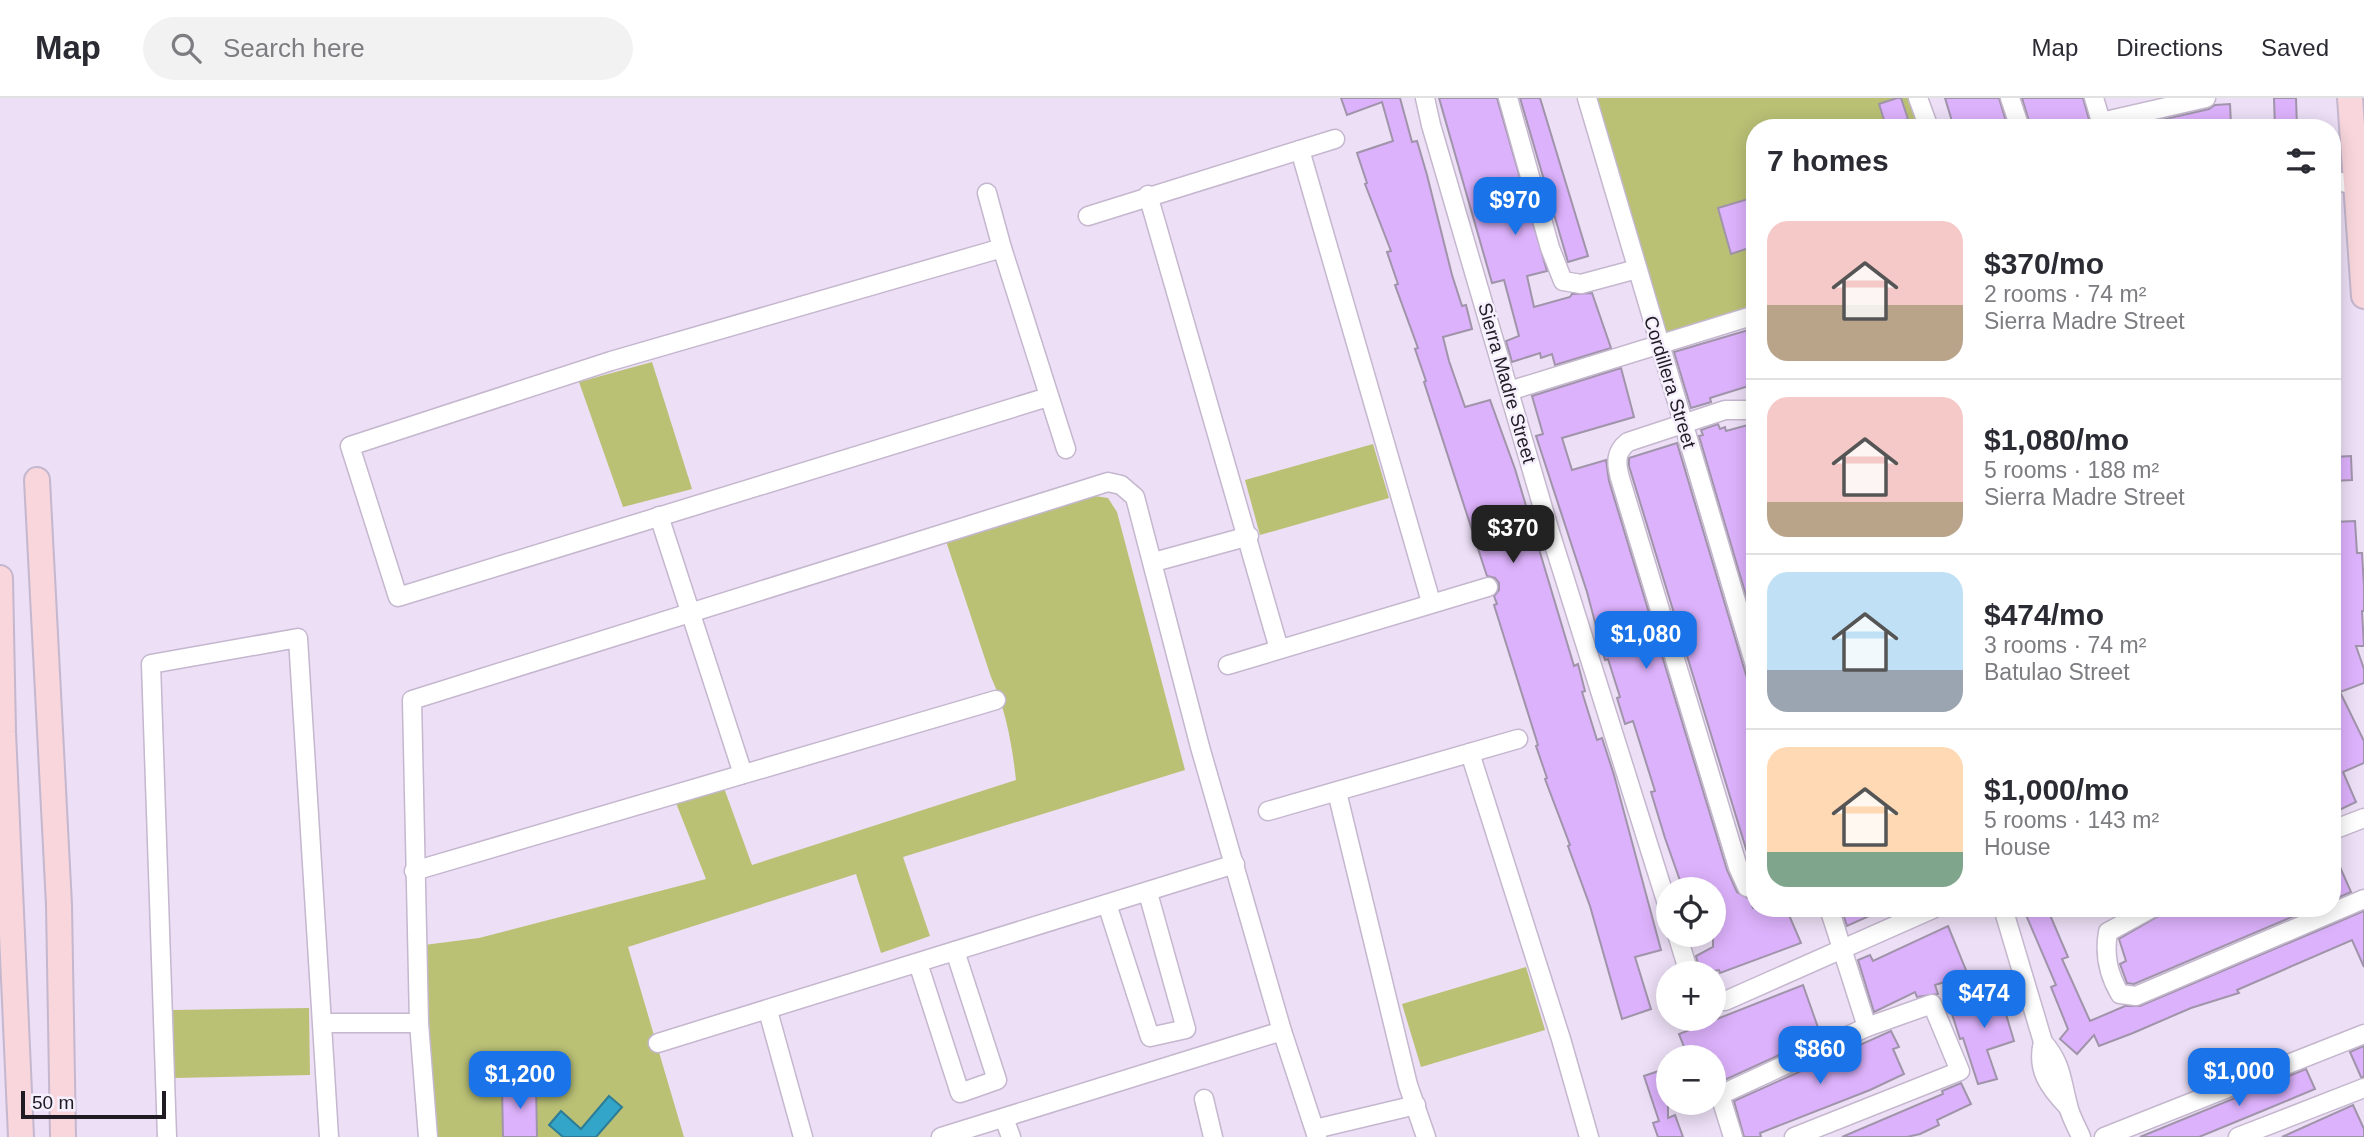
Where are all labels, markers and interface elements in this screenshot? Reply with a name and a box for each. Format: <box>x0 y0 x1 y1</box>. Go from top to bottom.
search box <box>143 17 633 80</box>
text: Map <box>35 29 101 66</box>
icon: search <box>167 29 205 67</box>
text: Search here <box>223 33 365 63</box>
text: Map <box>2032 34 2078 61</box>
text: Directions <box>2116 34 2223 61</box>
text: Saved <box>2261 34 2329 61</box>
icon: filters <box>2282 142 2320 180</box>
text: 7 homes <box>1767 144 1889 177</box>
pin: $970 <box>1474 178 1556 237</box>
text: $970 <box>1489 187 1541 213</box>
text: $370/mo <box>1984 247 2104 280</box>
icon: home <box>1823 249 1907 333</box>
text: 2 rooms · 74 m² <box>1984 281 2146 307</box>
street label: Sierra Madre Street <box>1474 300 1540 466</box>
text: Sierra Madre Street <box>1984 308 2185 334</box>
street label: Cordillera Street <box>1640 313 1700 451</box>
text: $1,080/mo <box>1984 423 2129 456</box>
icon: home <box>1823 425 1907 509</box>
text: 5 rooms · 188 m² <box>1984 457 2159 483</box>
text: Sierra Madre Street <box>1984 484 2185 510</box>
pin: $370 <box>1472 505 1554 565</box>
text: $370 <box>1487 515 1539 541</box>
text: $474/mo <box>1984 598 2104 631</box>
icon: home <box>1823 600 1907 684</box>
pin: $1,080 <box>1589 612 1703 671</box>
text: $1,080 <box>1611 621 1681 647</box>
text: 3 rooms · 74 m² <box>1984 632 2146 658</box>
text: Batulao Street <box>1984 659 2130 685</box>
text: $1,000/mo <box>1984 773 2129 806</box>
icon: home <box>1823 775 1907 859</box>
text: 5 rooms · 143 m² <box>1984 807 2159 833</box>
text: House <box>1984 834 2050 860</box>
map controls <box>1656 877 1726 1115</box>
button: locate <box>1656 877 1726 947</box>
button: + <box>1656 961 1726 1031</box>
pin: $474 <box>1943 970 2025 1030</box>
text: $474 <box>1958 980 2010 1006</box>
pin: $860 <box>1779 1026 1861 1086</box>
text: $860 <box>1794 1036 1846 1062</box>
button: − <box>1656 1045 1726 1115</box>
pin: $1,000 <box>2182 1048 2296 1108</box>
pin: $1,200 <box>463 1052 577 1111</box>
text: $1,000 <box>2204 1058 2274 1084</box>
text: $1,200 <box>485 1061 555 1087</box>
scale bar <box>21 1088 166 1120</box>
text: 50 m <box>32 1092 74 1113</box>

